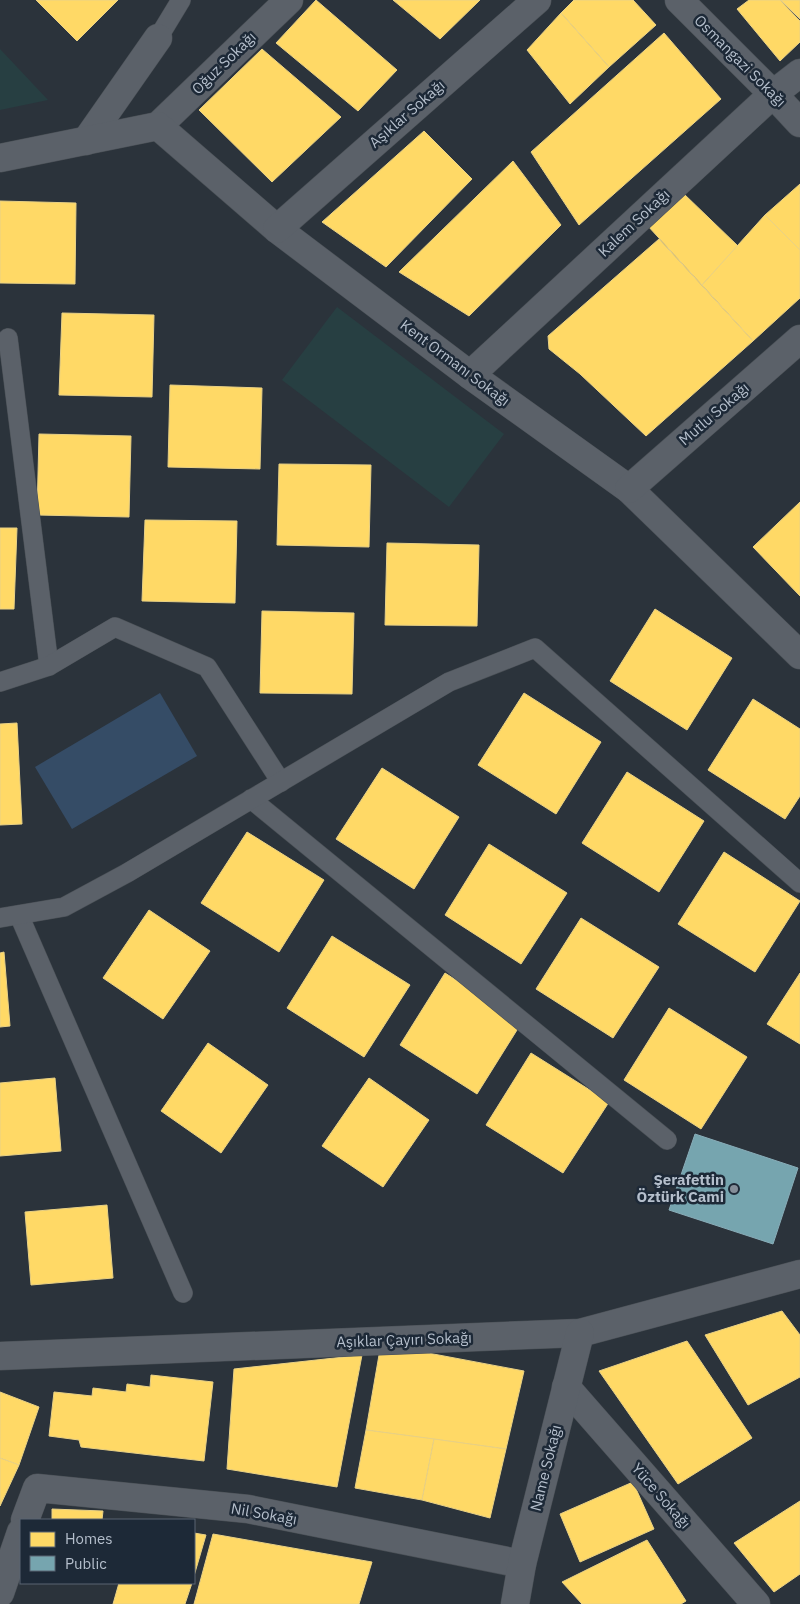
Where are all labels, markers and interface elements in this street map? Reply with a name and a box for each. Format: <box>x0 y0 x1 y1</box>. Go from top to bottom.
street label: Osmangazi Sokağı <box>690 11 790 111</box>
street label: Oğuz Sokağı <box>187 27 260 98</box>
street label: Aşıklar Sokağı <box>365 75 449 152</box>
street label: Kalem Sokağı <box>594 185 673 261</box>
street label: Kent Ormanı Sokağı <box>397 315 514 410</box>
street label: Mutlu Sokağı <box>675 378 753 449</box>
place label: Şerafettin Öztürk Cami <box>637 1170 724 1206</box>
marker: Şerafettin Öztürk Cami <box>728 1183 740 1195</box>
street label: Aşıklar Çayırı Sokağı <box>336 1328 472 1351</box>
street label: Name Sokağı <box>526 1423 565 1513</box>
street label: Yüce Sokağı <box>628 1459 695 1532</box>
street label: Nil Sokağı <box>230 1498 299 1529</box>
legend <box>20 1519 195 1584</box>
text: Homes <box>65 1529 113 1548</box>
text: Public <box>65 1554 107 1573</box>

